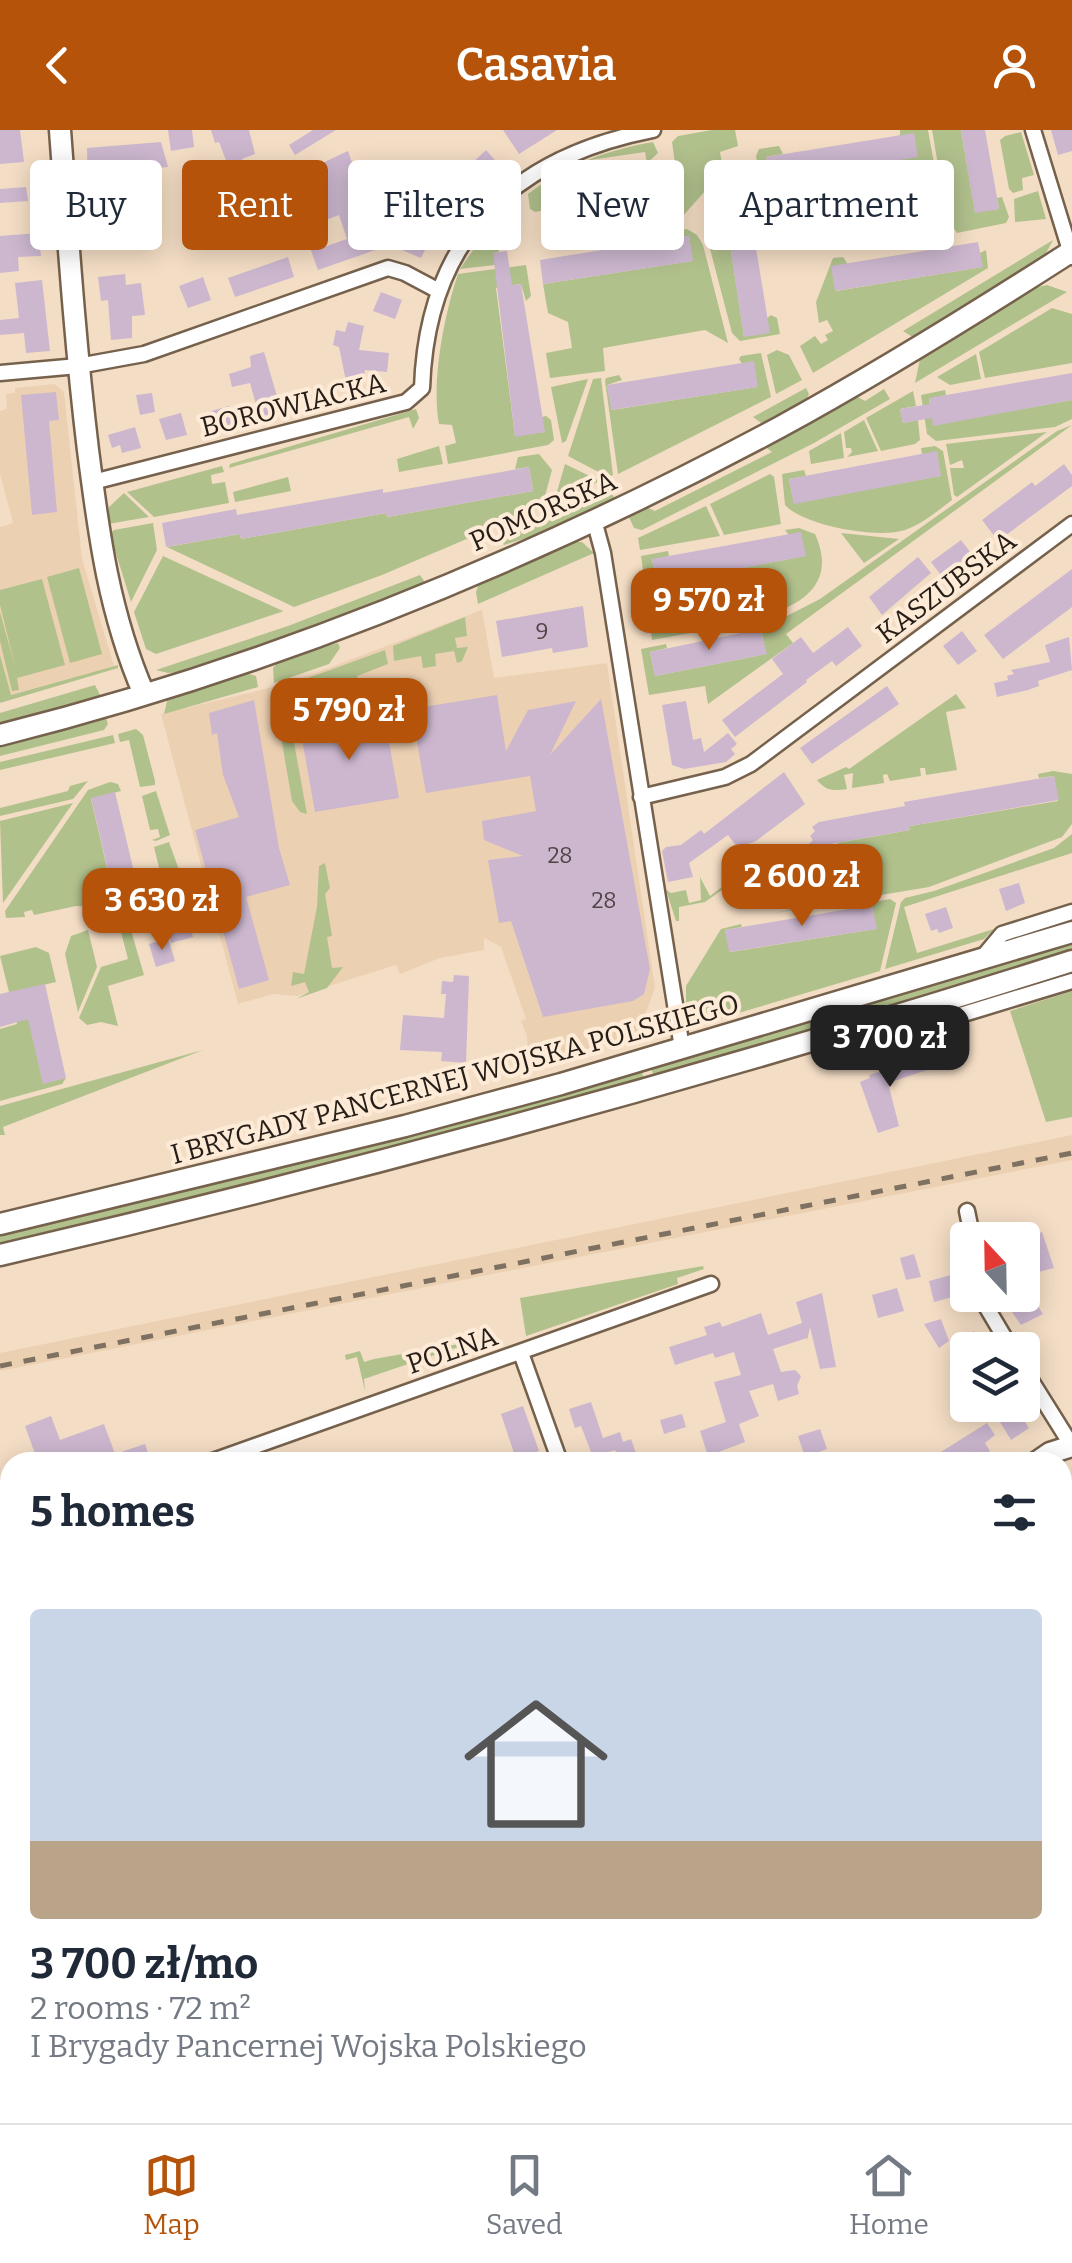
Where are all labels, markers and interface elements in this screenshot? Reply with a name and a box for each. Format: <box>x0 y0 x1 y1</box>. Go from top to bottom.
icon: back <box>30 38 85 93</box>
text: Casavia <box>455 38 617 92</box>
icon: person <box>987 38 1042 93</box>
chip: Buy <box>30 160 162 250</box>
chip: Rent <box>182 160 328 250</box>
chip: Filters <box>348 160 521 250</box>
chip: New <box>541 160 684 250</box>
chip: Apartment <box>704 160 954 250</box>
street label: BOROWIACKA <box>197 366 389 444</box>
street label: POMORSKA <box>464 464 622 558</box>
street label: KASZUBSKA <box>870 524 1022 650</box>
pin: 9 570 zł <box>606 568 812 653</box>
text: 9 570 zł <box>653 581 765 619</box>
house number: 9 <box>536 618 548 645</box>
pin: 5 790 zł <box>246 678 452 763</box>
text: 5 790 zł <box>292 691 406 729</box>
house number: 28 <box>547 842 573 869</box>
pin: 2 600 zł <box>699 844 905 929</box>
text: 2 600 zł <box>743 857 861 895</box>
pin: 3 630 zł <box>59 868 265 953</box>
text: 3 630 zł <box>104 881 220 919</box>
house number: 28 <box>591 887 617 914</box>
street label: I BRYGADY PANCERNEJ WOJSKA POLSKIEGO <box>167 987 743 1171</box>
pin: 3 700 zł <box>787 1005 993 1090</box>
text: 3 700 zł <box>832 1018 948 1056</box>
north arrow <box>950 1222 1040 1312</box>
map controls <box>950 1222 1040 1422</box>
street label: POLNA <box>402 1319 502 1381</box>
button: layers <box>950 1332 1040 1422</box>
icon: filters <box>987 1485 1042 1540</box>
text: 5 homes <box>30 1487 195 1537</box>
icon: home <box>446 1674 626 1854</box>
text: 3 700 zł/mo <box>30 1939 258 1989</box>
text: 2 rooms · 72 m² <box>30 1989 251 2027</box>
text: I Brygady Pancernej Wojska Polskiego <box>30 2027 587 2065</box>
tab: Map <box>143 2148 200 2241</box>
tab: Saved <box>486 2148 563 2241</box>
tab: Home <box>849 2148 929 2241</box>

